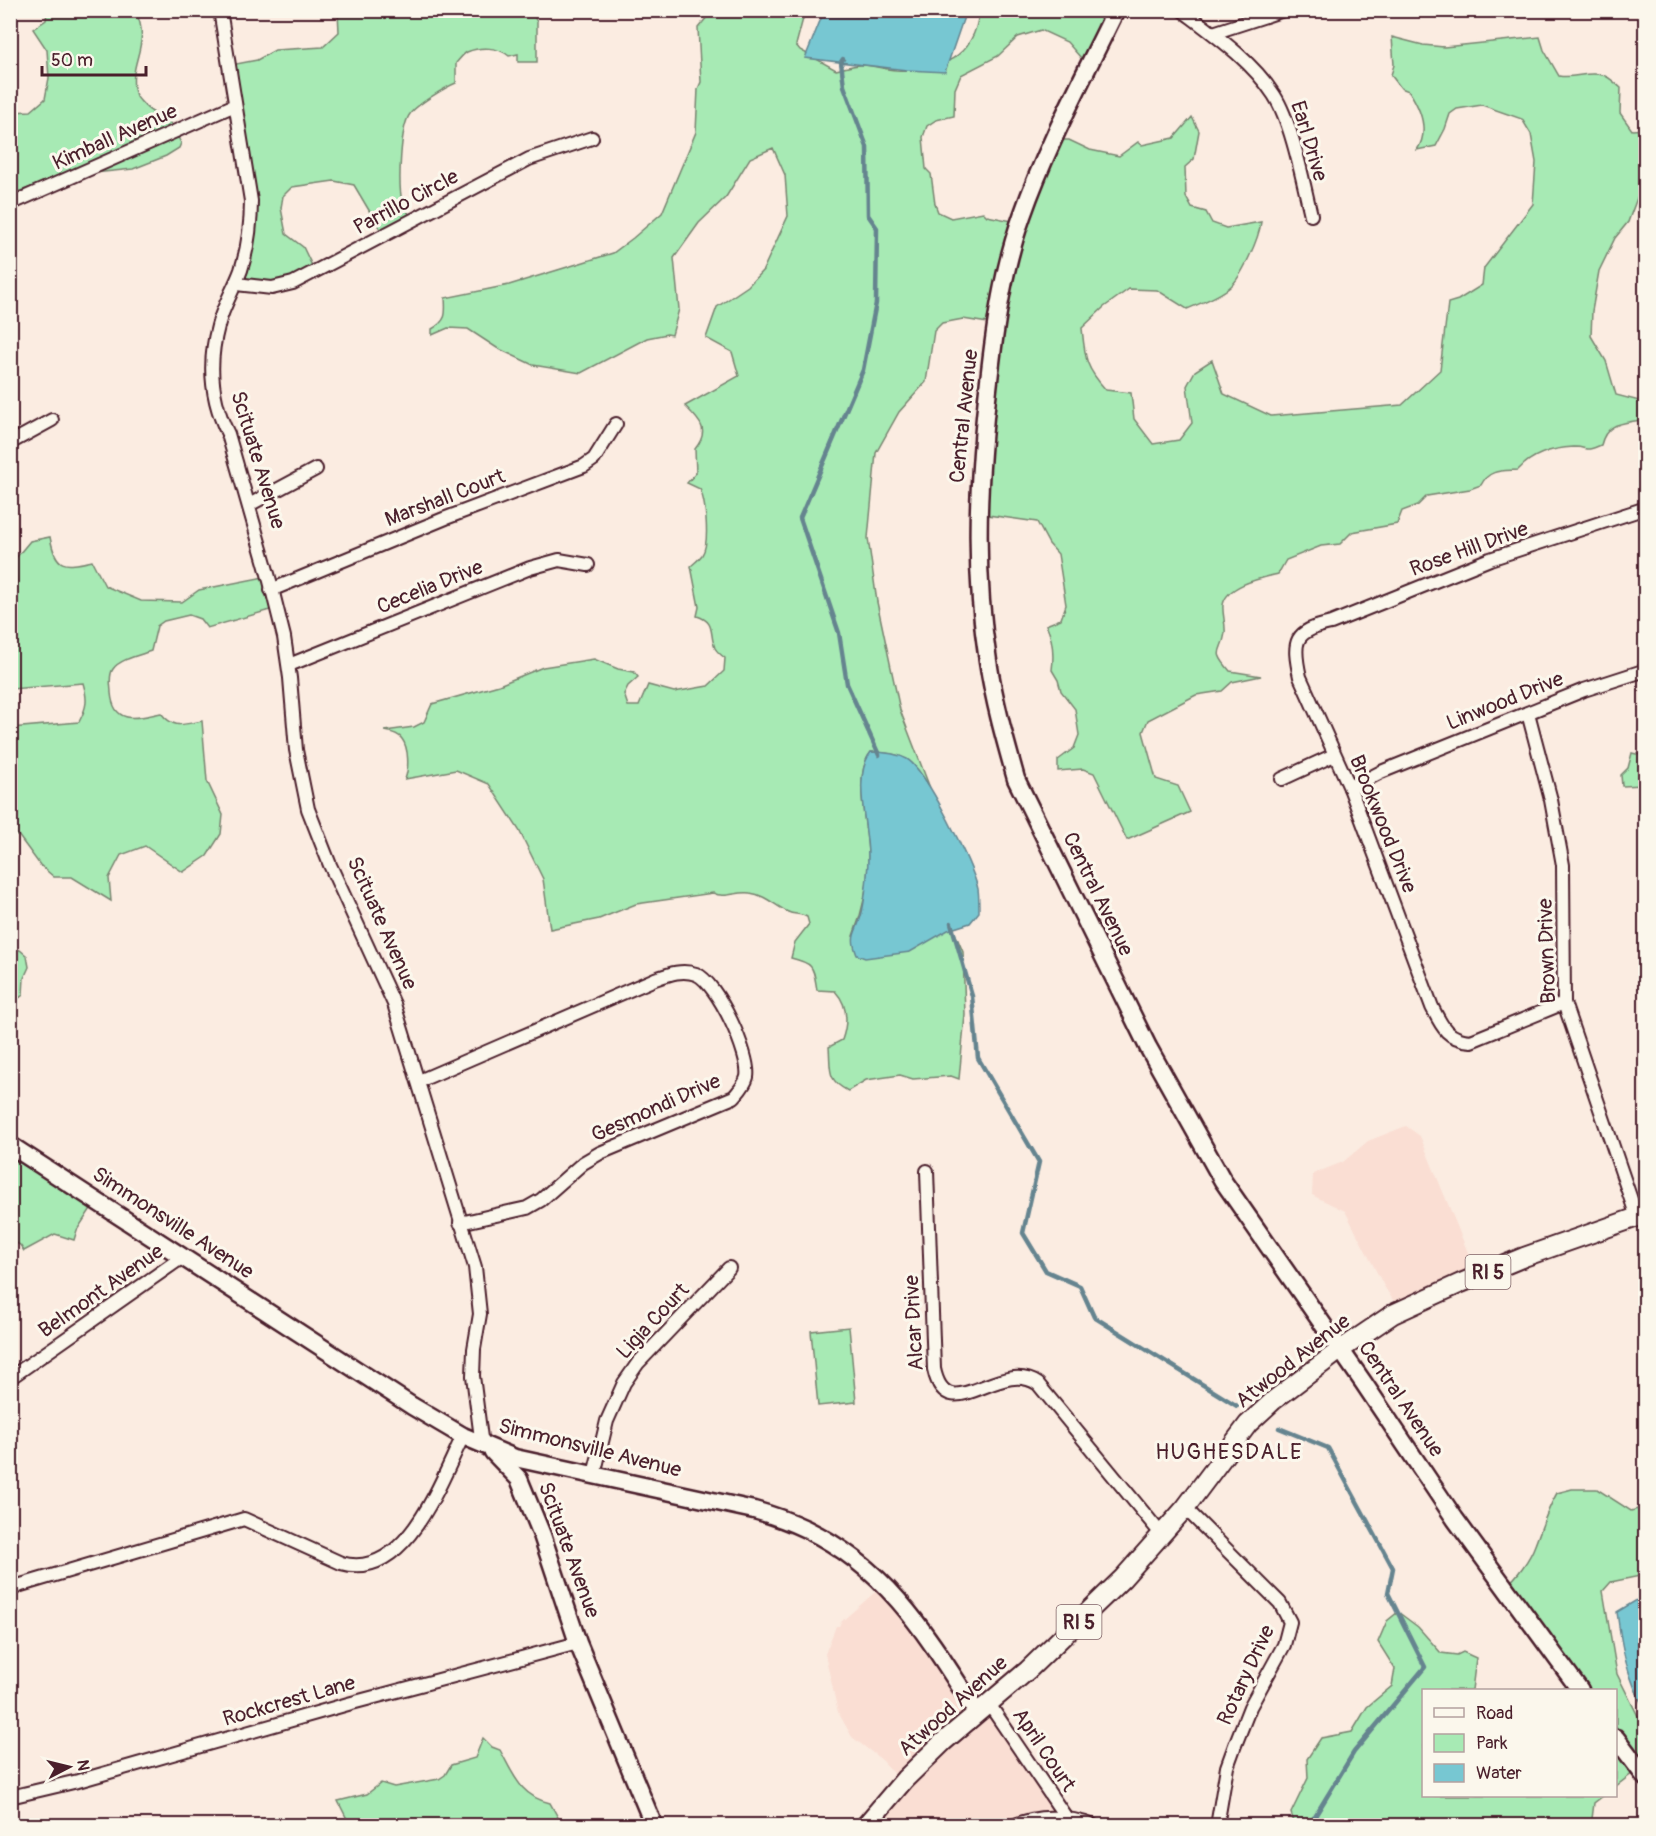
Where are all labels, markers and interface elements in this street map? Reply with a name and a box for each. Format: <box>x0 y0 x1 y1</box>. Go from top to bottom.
scale bar <box>42 39 146 77</box>
text: 50 m <box>51 49 93 72</box>
street label: Kimball Avenue <box>48 97 182 177</box>
street label: Earl Drive <box>1284 98 1334 185</box>
street label: Parrillo Circle <box>349 163 464 241</box>
street label: Central Avenue <box>944 347 985 484</box>
street label: Scituate Avenue <box>224 388 292 533</box>
street label: Marshall Court <box>381 463 509 533</box>
street label: Rose Hill Drive <box>1406 515 1533 583</box>
street label: Cecelia Drive <box>373 553 488 621</box>
street label: Linwood Drive <box>1443 665 1568 737</box>
street label: Brookwood Drive <box>1343 751 1423 898</box>
street label: Central Avenue <box>1056 828 1140 961</box>
street label: Scituate Avenue <box>341 852 424 994</box>
street label: Brown Drive <box>1532 897 1562 1004</box>
street label: Gesmondi Drive <box>587 1067 725 1149</box>
street label: Simmonsville Avenue <box>87 1161 259 1286</box>
street label: Belmont Avenue <box>33 1238 169 1344</box>
road number: RI 5 <box>1466 1255 1510 1289</box>
street label: Alcar Drive <box>898 1274 930 1372</box>
street label: Ligia Court <box>611 1277 696 1365</box>
street label: Atwood Avenue <box>1230 1307 1356 1414</box>
street label: Central Avenue <box>1352 1336 1450 1463</box>
street label: Simmonsville Avenue <box>496 1412 685 1484</box>
district label: HUGHESDALE <box>1155 1438 1303 1466</box>
street label: Scituate Avenue <box>532 1478 606 1622</box>
road number: RI 5 <box>1056 1605 1102 1639</box>
street label: Rotary Drive <box>1211 1620 1281 1729</box>
street label: Atwood Avenue <box>893 1649 1014 1762</box>
street label: Rockcrest Lane <box>220 1669 359 1733</box>
legend <box>1422 1689 1617 1797</box>
text: Road <box>1476 1702 1513 1725</box>
street label: April Court <box>1006 1703 1082 1797</box>
text: Park <box>1476 1732 1508 1755</box>
north arrow <box>39 1737 99 1797</box>
text: N <box>72 1759 94 1772</box>
text: Water <box>1476 1762 1522 1785</box>

